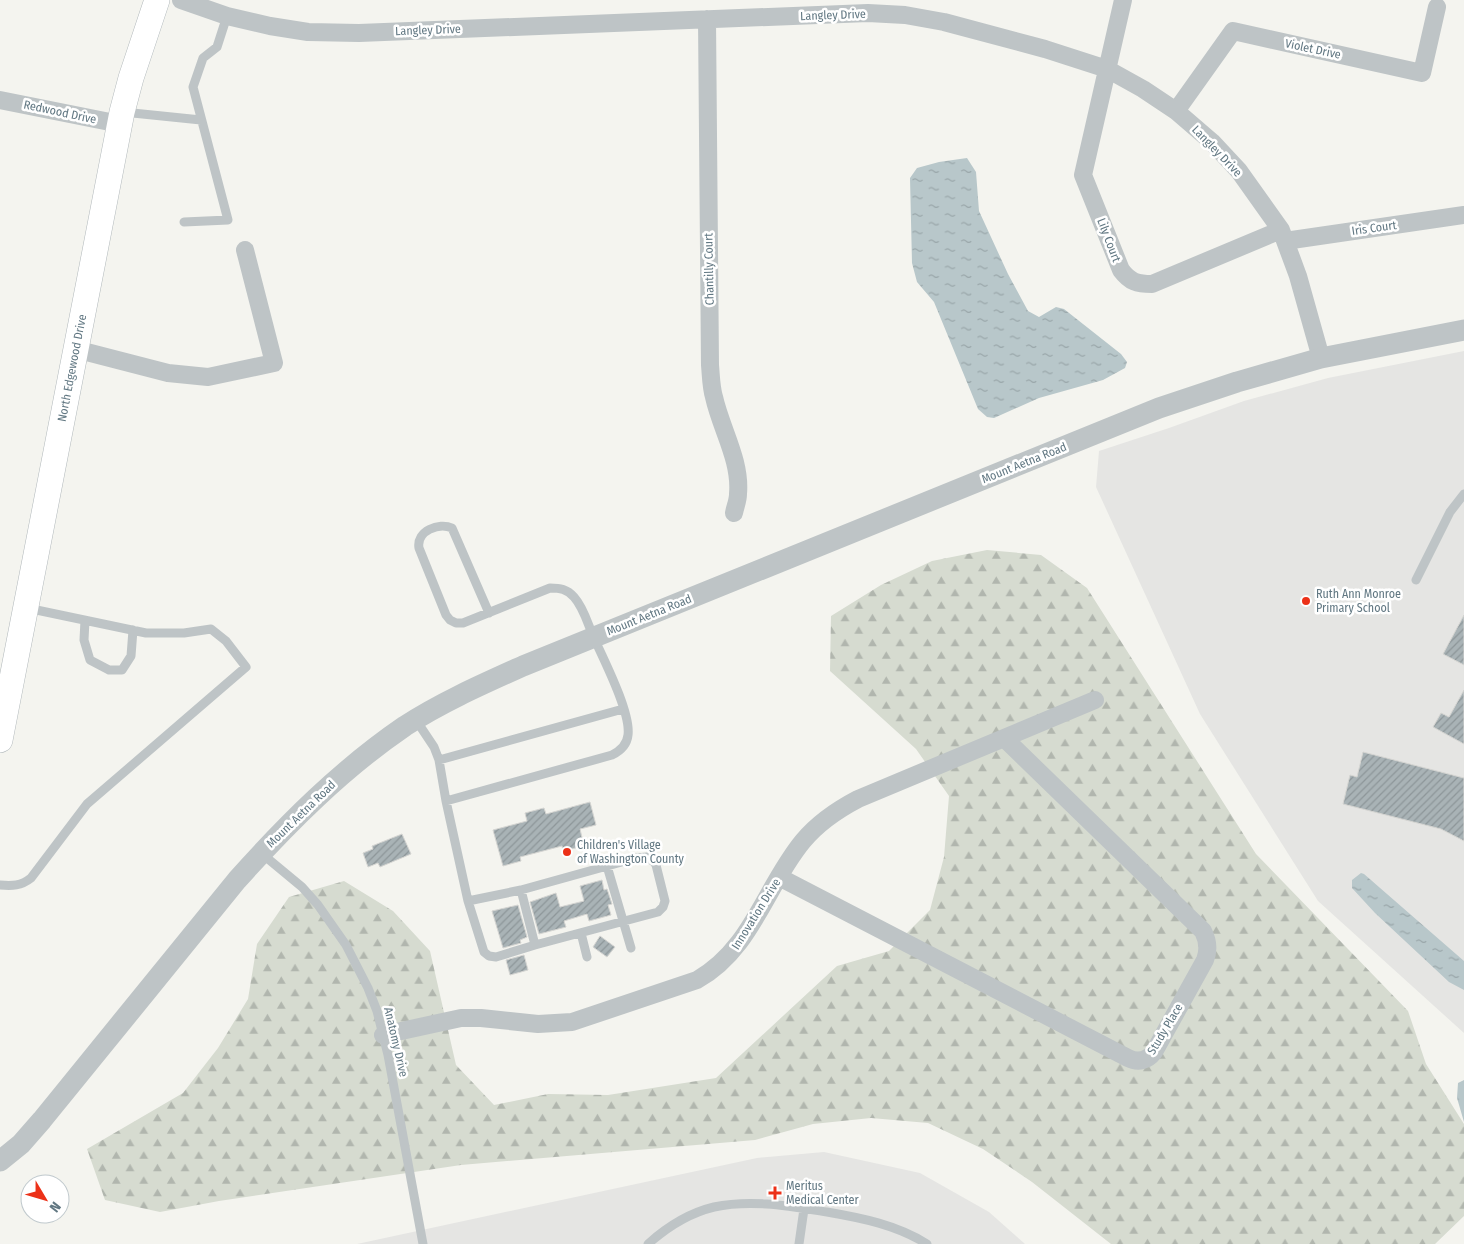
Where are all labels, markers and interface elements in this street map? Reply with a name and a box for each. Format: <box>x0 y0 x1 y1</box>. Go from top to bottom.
street label: Langley Drive <box>800 7 866 23</box>
street label: Langley Drive <box>395 22 461 38</box>
street label: Violet Drive <box>1284 36 1342 62</box>
street label: Redwood Drive <box>22 97 98 127</box>
street label: Langley Drive <box>1189 123 1245 180</box>
street label: Lily Court <box>1094 216 1124 264</box>
street label: Iris Court <box>1351 218 1397 238</box>
street label: Chantilly Court <box>701 233 717 305</box>
street label: North Edgewood Drive <box>55 313 89 423</box>
street label: Mount Aetna Road <box>980 440 1068 486</box>
place label: Ruth Ann Monroe Primary School <box>1316 587 1401 615</box>
street label: Mount Aetna Road <box>605 592 693 638</box>
marker: Ruth Ann Monroe Primary School <box>1300 595 1312 607</box>
street label: Mount Aetna Road <box>264 778 338 850</box>
place label: Children's Village of Washington County <box>577 838 685 866</box>
marker: Children's Village of Washington County <box>561 846 573 858</box>
street label: Innovation Drive <box>729 876 783 952</box>
street label: Study Place <box>1144 1001 1186 1057</box>
street label: Anatomy Drive <box>381 1006 411 1078</box>
north arrow <box>20 1174 70 1224</box>
place label: Meritus Medical Center <box>786 1179 859 1207</box>
marker: Meritus Medical Center <box>768 1186 782 1200</box>
text: N <box>46 1198 64 1215</box>

